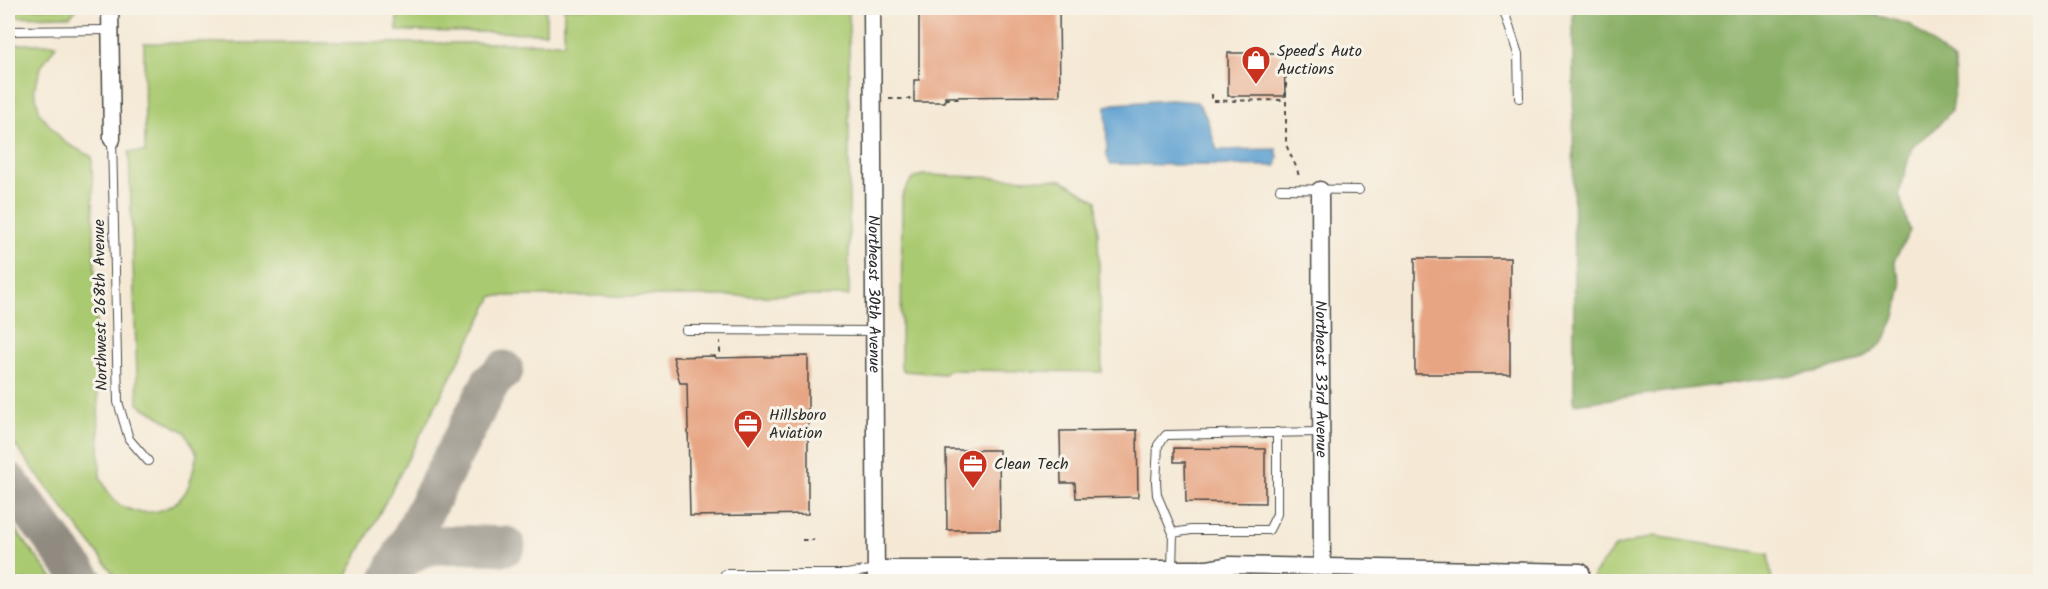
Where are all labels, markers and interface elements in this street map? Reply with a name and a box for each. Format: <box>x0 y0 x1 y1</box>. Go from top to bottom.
place label: Speed's Auto Auctions <box>1277 39 1362 82</box>
shop icon: Speed's Auto Auctions <box>1240 44 1272 86</box>
street label: Northeast 30th Avenue <box>861 215 887 373</box>
street label: Northwest 268th Avenue <box>87 219 115 391</box>
street label: Northeast 33rd Avenue <box>1308 300 1334 458</box>
place label: Hillsboro Aviation <box>769 403 826 446</box>
office icon: Hillsboro Aviation <box>732 408 764 450</box>
office icon: Clean Tech <box>957 448 989 490</box>
place label: Clean Tech <box>994 452 1069 477</box>

